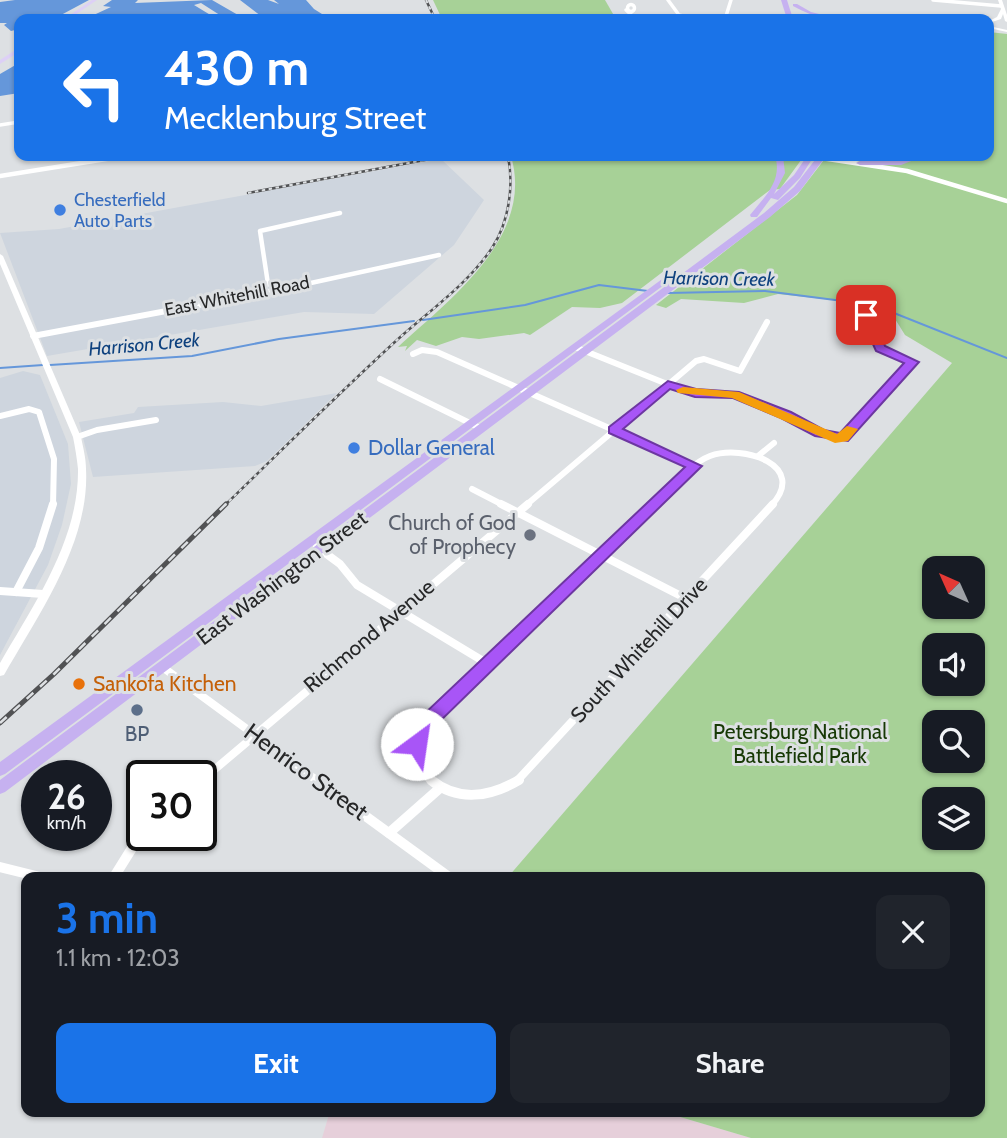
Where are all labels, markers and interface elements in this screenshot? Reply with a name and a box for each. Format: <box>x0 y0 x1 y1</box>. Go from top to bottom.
text: 430 m <box>164 38 309 97</box>
icon: left <box>49 42 140 133</box>
text: Mecklenburg Street <box>164 98 426 137</box>
place label: Chesterfield Auto Parts <box>74 189 166 232</box>
marker: Chesterfield Auto Parts <box>52 202 68 218</box>
water label: Harrison Creek <box>663 266 776 291</box>
street label: East Whitehill Road <box>163 271 311 321</box>
pin <box>836 285 896 345</box>
icon: arrive <box>847 296 885 334</box>
water label: Harrison Creek <box>87 328 202 361</box>
place label: Dollar General <box>368 435 495 460</box>
marker: Dollar General <box>346 440 362 456</box>
street label: East Washington Street <box>192 505 372 650</box>
place label: Church of God of Prophecy <box>388 510 516 559</box>
marker: Church of God of Prophecy <box>522 527 538 543</box>
north arrow <box>922 556 985 620</box>
map controls <box>922 556 985 850</box>
street label: South Whitehill Drive <box>565 572 712 727</box>
street label: Richmond Avenue <box>298 574 439 697</box>
button: sound <box>922 633 985 696</box>
place label: Sankofa Kitchen <box>93 671 236 696</box>
marker: Sankofa Kitchen <box>71 676 87 692</box>
marker: BP <box>129 702 145 718</box>
position arrow <box>380 707 454 781</box>
button: search <box>922 710 985 773</box>
street label: Henrico Street <box>239 717 374 826</box>
park label: Petersburg National Battlefield Park <box>713 719 887 768</box>
place label: BP <box>125 721 149 746</box>
speed limit sign: 30 <box>126 760 217 851</box>
text: 26 <box>47 775 86 818</box>
button: layers <box>922 787 985 850</box>
text: km/h <box>47 812 86 834</box>
text: 3 min <box>56 892 158 944</box>
button: close <box>876 895 950 969</box>
text: 1.1 km · 12:03 <box>56 944 180 972</box>
button: Exit <box>56 1023 496 1103</box>
button: Share <box>510 1023 950 1103</box>

